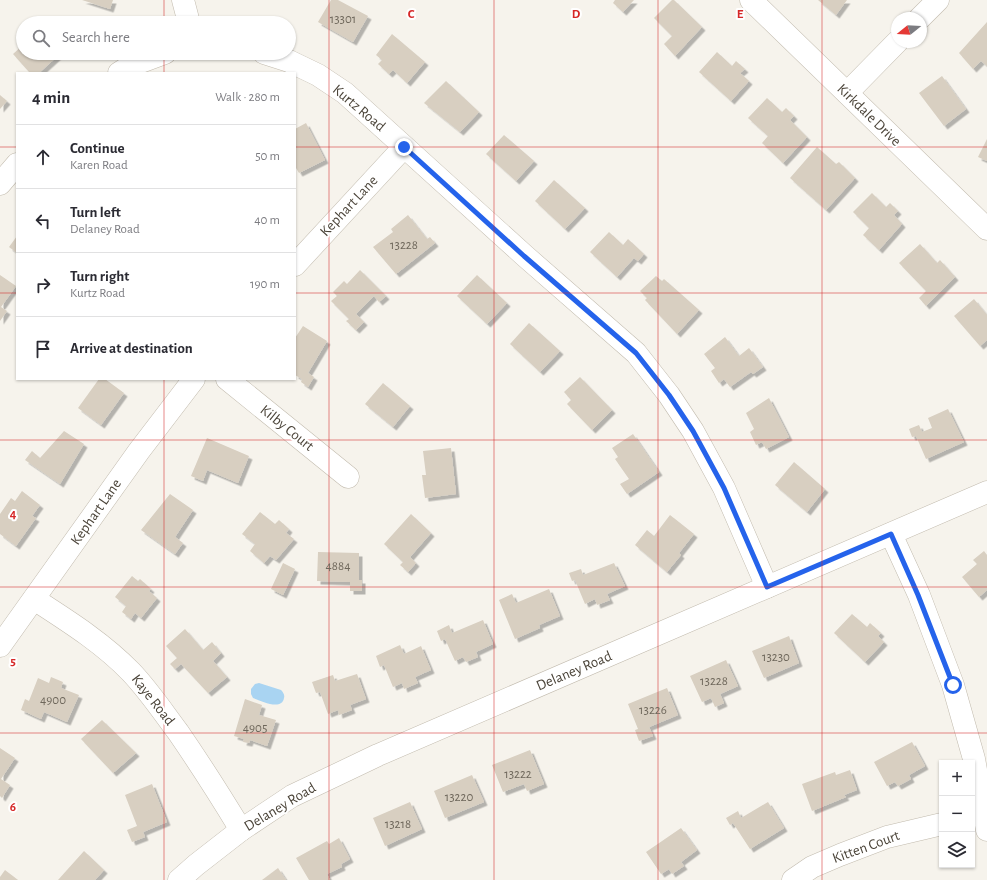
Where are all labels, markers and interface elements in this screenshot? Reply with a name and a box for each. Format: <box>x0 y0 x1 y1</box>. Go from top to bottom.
text: C <box>408 8 415 21</box>
text: D <box>572 8 581 21</box>
text: E <box>737 8 744 21</box>
north arrow <box>891 12 927 48</box>
house number: 13301 <box>330 13 356 26</box>
search box <box>16 16 296 60</box>
icon: search <box>30 27 52 49</box>
text: Search here <box>62 30 130 45</box>
street label: Kirkdale Drive <box>834 81 904 149</box>
street label: Kurtz Road <box>330 82 388 134</box>
text: 4 min <box>32 89 70 106</box>
text: Walk · 280 m <box>215 91 280 104</box>
route end <box>395 138 413 156</box>
text: Continue <box>70 141 125 156</box>
icon: ahead <box>32 146 54 168</box>
text: 50 m <box>255 150 280 163</box>
text: Karen Road <box>70 159 128 172</box>
street label: Kephart Lane <box>317 173 381 239</box>
text: Turn left <box>70 205 121 220</box>
icon: left <box>32 210 54 232</box>
text: 40 m <box>254 214 280 227</box>
text: Delaney Road <box>70 223 140 236</box>
house number: 13228 <box>390 239 418 252</box>
text: Turn right <box>70 269 129 284</box>
icon: right <box>32 274 54 296</box>
text: 190 m <box>250 278 280 291</box>
text: Kurtz Road <box>70 287 125 300</box>
icon: arrive <box>32 338 54 360</box>
text: Arrive at destination <box>70 341 193 356</box>
street label: Kilby Court <box>257 402 317 454</box>
street label: Kephart Lane <box>68 476 124 548</box>
text: 4 <box>10 508 17 521</box>
house number: 4884 <box>326 560 350 573</box>
street label: Delaney Road <box>534 648 614 694</box>
house number: 13230 <box>762 651 790 664</box>
text: 5 <box>10 655 16 668</box>
street label: Kaye Road <box>129 672 178 729</box>
house number: 13228 <box>700 675 728 688</box>
route start <box>944 676 962 694</box>
house number: 4900 <box>40 694 66 707</box>
house number: 13226 <box>639 704 667 717</box>
house number: 4905 <box>243 722 267 735</box>
map controls <box>939 760 975 868</box>
button: + <box>939 760 975 796</box>
house number: 13222 <box>504 768 532 781</box>
street label: Delaney Road <box>242 780 319 834</box>
house number: 13220 <box>445 791 473 804</box>
button: − <box>939 796 975 832</box>
text: 6 <box>10 801 16 814</box>
house number: 13218 <box>385 818 411 831</box>
street label: Kitten Court <box>830 828 902 866</box>
button: layers <box>939 832 975 868</box>

